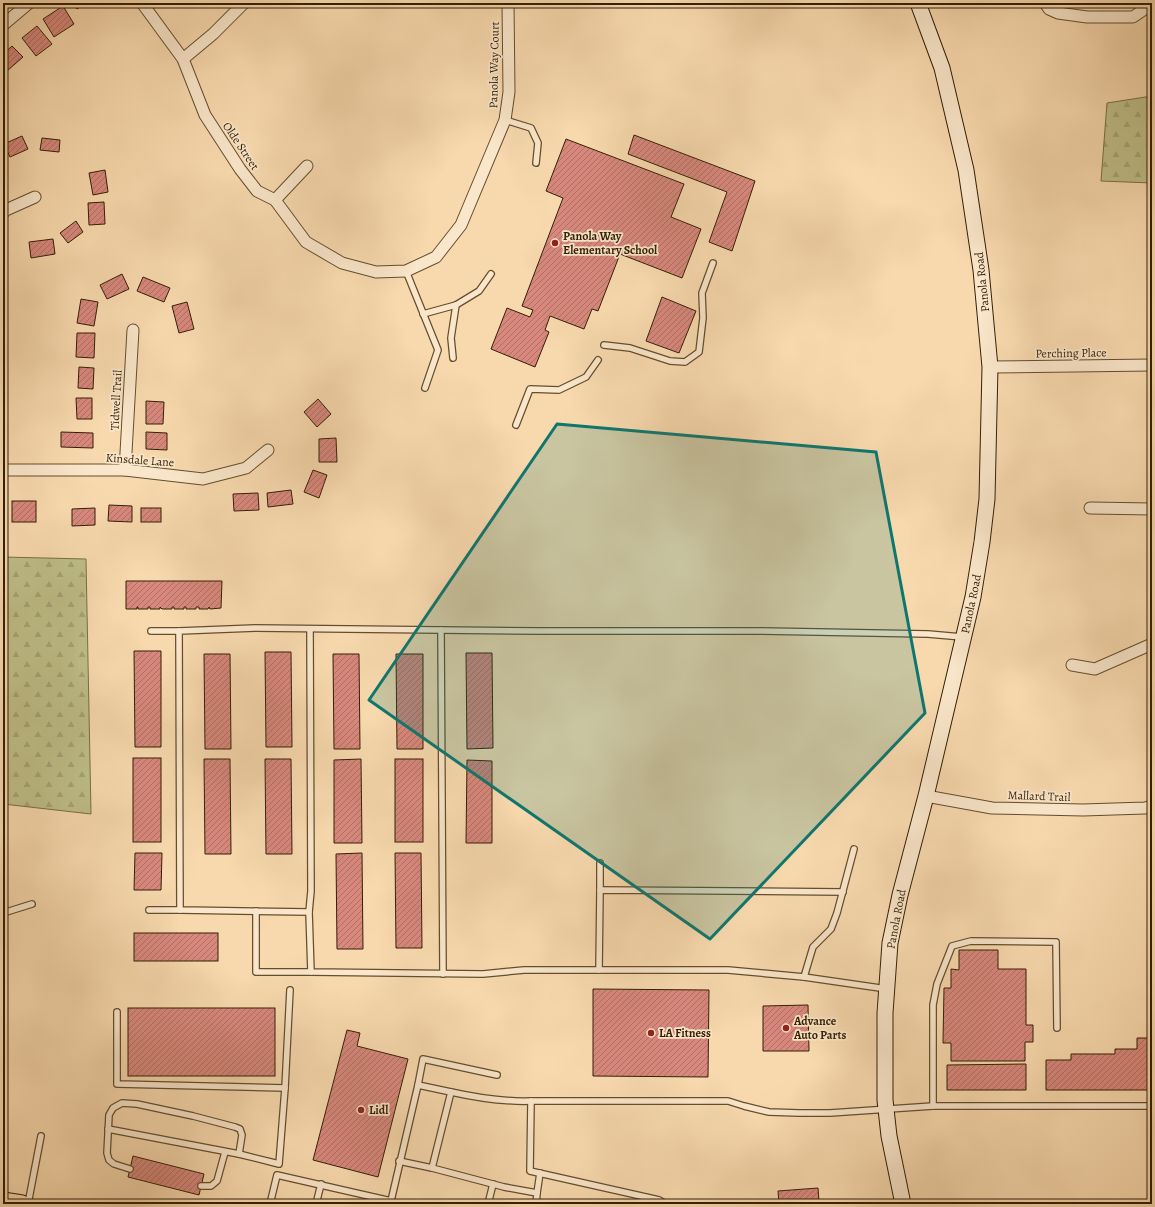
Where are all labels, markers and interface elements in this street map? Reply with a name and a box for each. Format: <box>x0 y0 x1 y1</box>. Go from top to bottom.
street label: Panola Way Court <box>485 21 503 109</box>
street label: Olde Street <box>219 119 263 173</box>
place label: Panola Way Elementary School <box>563 228 658 258</box>
marker: Panola Way Elementary School <box>550 238 560 248</box>
street label: Panola Road <box>971 251 993 313</box>
street label: Perching Place <box>1035 344 1107 362</box>
street label: Tidwell Trail <box>106 369 126 431</box>
street label: Kinsdale Lane <box>105 450 175 470</box>
street label: Panola Road <box>957 572 985 635</box>
street label: Mallard Trail <box>1007 787 1071 805</box>
street label: Panola Road <box>882 887 910 950</box>
place label: Advance Auto Parts <box>793 1013 846 1043</box>
marker: Advance Auto Parts <box>781 1023 791 1033</box>
place label: LA Fitness <box>659 1025 711 1041</box>
marker: LA Fitness <box>646 1028 656 1038</box>
place label: Lidl <box>369 1102 389 1118</box>
marker: Lidl <box>356 1105 366 1115</box>

